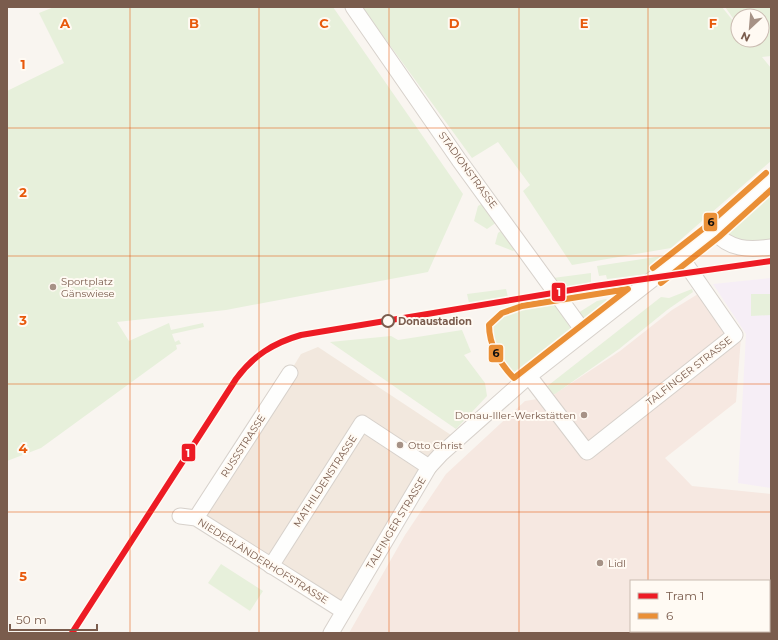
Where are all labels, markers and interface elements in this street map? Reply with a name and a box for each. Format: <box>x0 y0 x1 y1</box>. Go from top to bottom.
north arrow <box>730 8 770 48</box>
text: A <box>59 15 71 31</box>
text: B <box>189 15 199 31</box>
text: C <box>319 15 329 31</box>
text: D <box>449 15 460 31</box>
text: E <box>580 15 589 31</box>
text: F <box>709 15 717 31</box>
text: N <box>739 29 753 45</box>
text: 1 <box>20 56 26 72</box>
street label: STADIONSTRASSE <box>436 129 500 211</box>
text: 2 <box>19 184 27 200</box>
line badge: 6 <box>703 212 718 232</box>
text: 6 <box>707 215 715 229</box>
place label: Sportplatz Gänswiese <box>61 275 115 300</box>
marker: Sportplatz Gänswiese <box>48 282 58 292</box>
line badge: 1 <box>551 282 566 302</box>
text: 1 <box>557 285 561 299</box>
text: 3 <box>18 312 27 328</box>
marker: Donaustadion <box>381 314 395 328</box>
place label: Donaustadion <box>398 315 472 328</box>
street label: TALFINGER STRASSE <box>643 333 735 409</box>
line badge: 6 <box>488 344 504 363</box>
text: 6 <box>492 346 500 360</box>
place label: Donau-Iller-Werkstätten <box>455 409 576 422</box>
marker: Donau-Iller-Werkstätten <box>579 410 589 420</box>
street label: RUSSSTRASSE <box>218 412 268 480</box>
street label: MATHILDENSTRASSE <box>290 432 360 530</box>
place label: Otto Christ <box>408 439 463 452</box>
text: 4 <box>19 440 28 456</box>
marker: Otto Christ <box>395 440 405 450</box>
line badge: 1 <box>181 443 196 462</box>
text: 1 <box>186 446 190 460</box>
street label: TALFINGER STRASSE <box>363 474 429 572</box>
street label: NIEDERLÄNDERHOFSTRASSE <box>195 515 331 607</box>
place label: Lidl <box>608 557 626 570</box>
marker: Lidl <box>595 558 605 568</box>
text: 5 <box>19 568 27 584</box>
legend <box>630 580 770 632</box>
text: Tram 1 <box>666 588 704 603</box>
scale bar <box>10 606 97 632</box>
text: 6 <box>666 608 673 623</box>
text: 50 m <box>16 612 47 627</box>

